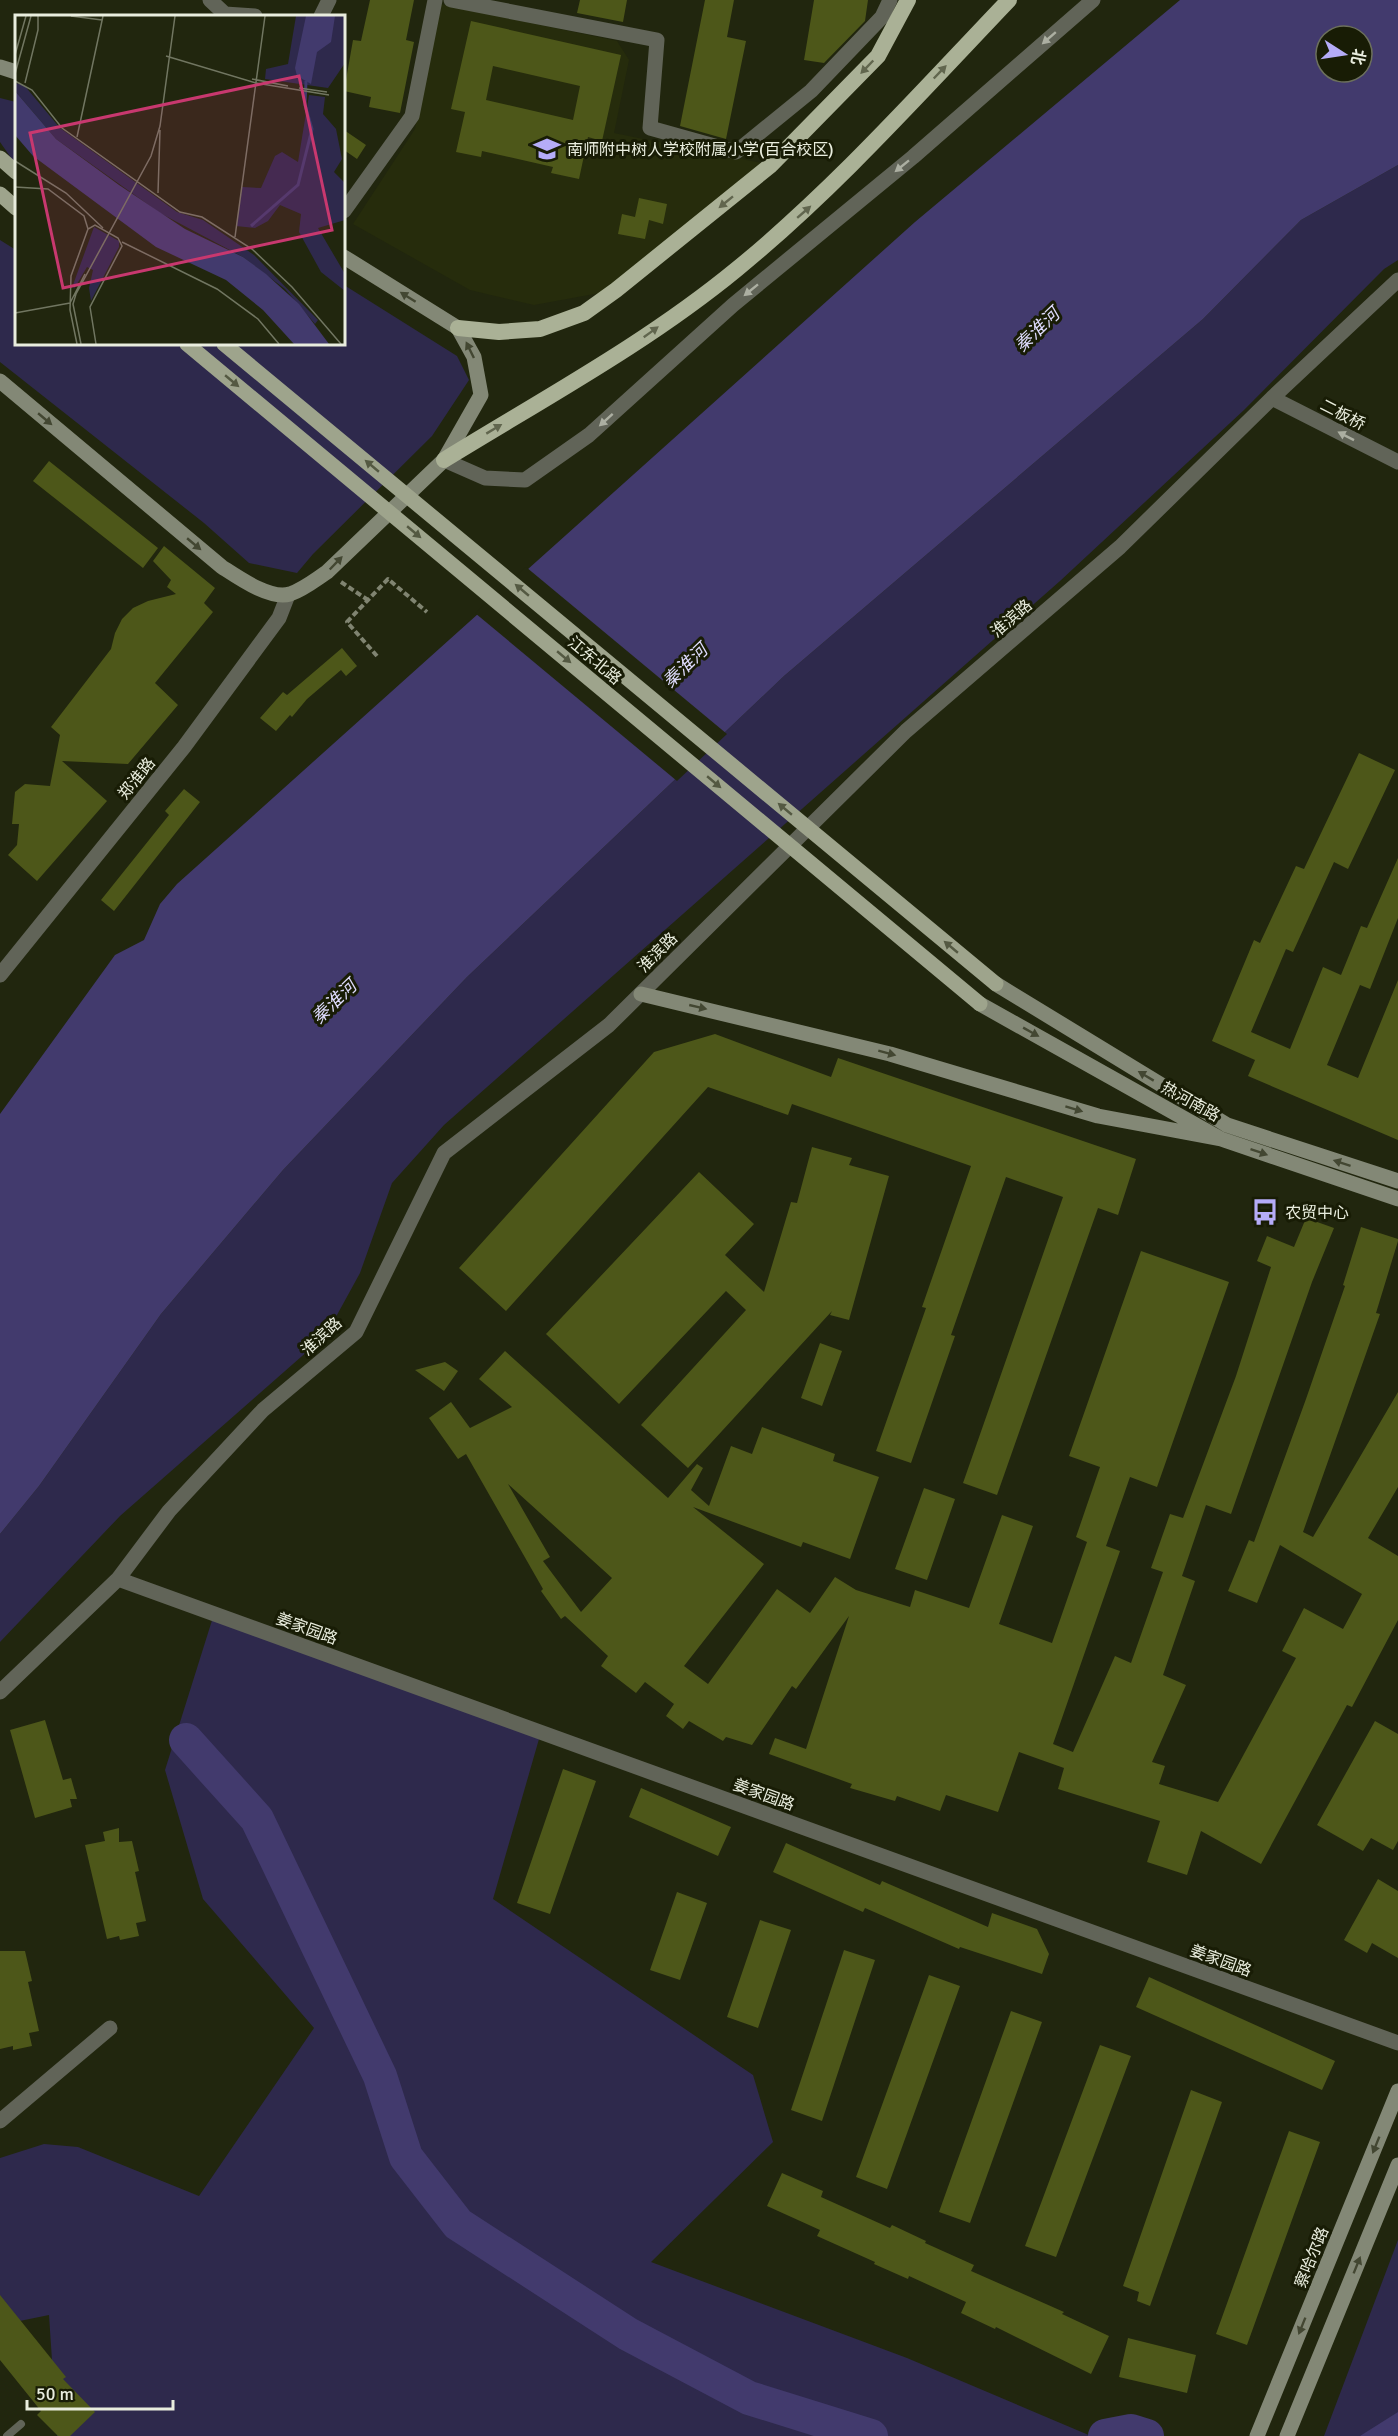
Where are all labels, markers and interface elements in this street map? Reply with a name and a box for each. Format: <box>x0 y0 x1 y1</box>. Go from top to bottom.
inset map <box>15 15 345 345</box>
north arrow <box>1314 24 1374 84</box>
one-way arrow <box>1041 32 1057 45</box>
text: 北 <box>1346 47 1369 67</box>
one-way arrow <box>860 60 874 75</box>
one-way arrow <box>933 65 947 80</box>
school or university icon: 南师附中树人学校附属小学(百合校区) <box>532 134 562 164</box>
place label: 南师附中树人学校附属小学(百合校区) <box>567 140 834 160</box>
one-way arrow <box>894 160 909 172</box>
one-way arrow <box>718 195 734 208</box>
one-way arrow <box>796 206 811 219</box>
one-way arrow <box>744 283 759 296</box>
one-way arrow <box>400 291 417 302</box>
water label: 秦淮河 <box>1010 301 1066 357</box>
one-way arrow <box>643 327 658 339</box>
one-way arrow <box>465 341 475 359</box>
one-way arrow <box>224 374 239 387</box>
street label: 二板桥 <box>1317 395 1368 435</box>
one-way arrow <box>37 412 53 425</box>
one-way arrow <box>598 413 613 427</box>
one-way arrow <box>486 424 502 435</box>
one-way arrow <box>1337 431 1354 441</box>
one-way arrow <box>365 460 380 473</box>
one-way arrow <box>406 526 422 539</box>
one-way arrow <box>187 537 202 549</box>
one-way arrow <box>329 556 343 571</box>
one-way arrow <box>514 584 530 597</box>
street label: 淮滨路 <box>987 595 1036 642</box>
street label: 江东北路 <box>563 633 625 689</box>
water label: 秦淮河 <box>658 637 714 693</box>
one-way arrow <box>556 650 571 663</box>
street label: 郑淮路 <box>114 754 160 804</box>
one-way arrow <box>706 775 721 788</box>
one-way arrow <box>778 803 793 816</box>
street label: 淮滨路 <box>634 929 682 977</box>
one-way arrow <box>944 941 959 954</box>
water label: 秦淮河 <box>307 973 363 1029</box>
one-way arrow <box>689 1003 707 1013</box>
one-way arrow <box>1023 1027 1040 1037</box>
one-way arrow <box>878 1049 896 1058</box>
one-way arrow <box>1138 1070 1154 1081</box>
street label: 热河南路 <box>1158 1078 1223 1126</box>
one-way arrow <box>1065 1105 1083 1114</box>
one-way arrow <box>1250 1147 1268 1157</box>
one-way arrow <box>1333 1157 1351 1167</box>
bus stop icon: 农贸中心 <box>1250 1197 1280 1227</box>
place label: 农贸中心 <box>1285 1203 1349 1223</box>
street label: 淮滨路 <box>297 1313 346 1360</box>
street label: 姜家园路 <box>273 1609 340 1649</box>
street label: 姜家园路 <box>730 1775 797 1815</box>
street label: 姜家园路 <box>1187 1941 1254 1981</box>
one-way arrow <box>1371 2137 1381 2155</box>
street label: 察哈尔路 <box>1291 2224 1333 2291</box>
one-way arrow <box>1352 2256 1362 2274</box>
one-way arrow <box>1297 2317 1307 2335</box>
scale bar <box>27 2373 172 2411</box>
text: 50 m <box>36 2383 74 2405</box>

